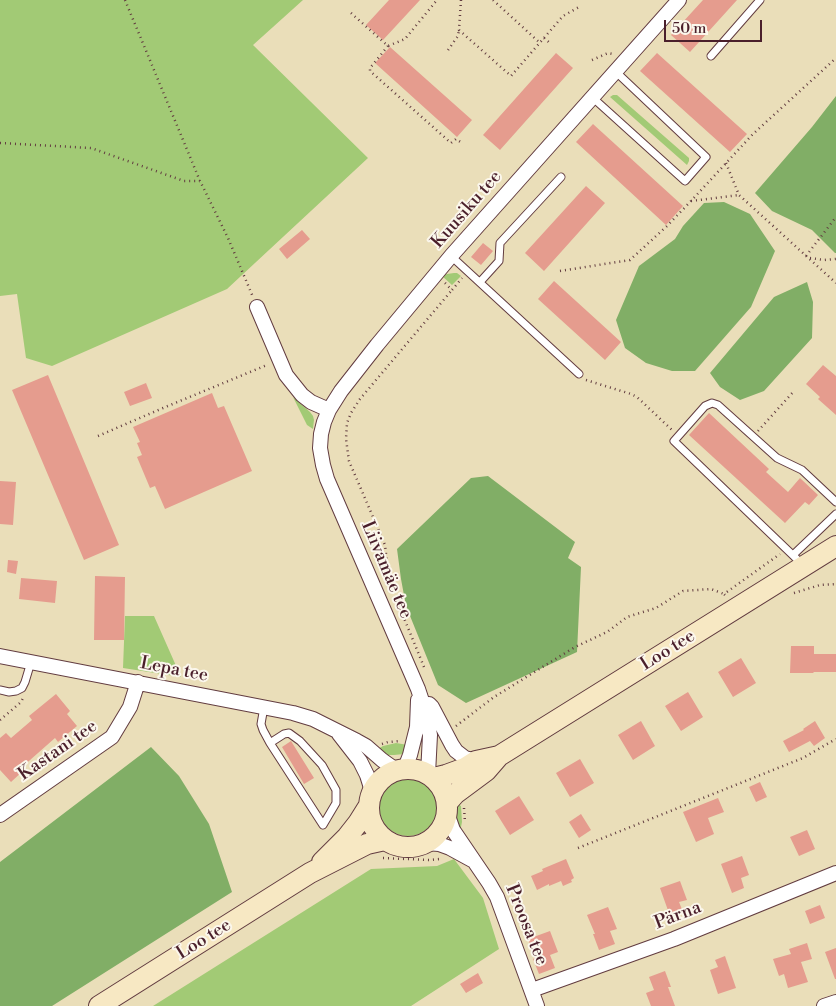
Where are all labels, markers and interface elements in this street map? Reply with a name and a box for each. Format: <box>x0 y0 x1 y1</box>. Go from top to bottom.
scale bar <box>666 10 764 42</box>
text: 50 m <box>672 19 706 38</box>
street label: Kuusiku tee <box>427 167 507 253</box>
street label: Liivamäe tee <box>356 518 416 622</box>
street label: Loo tee <box>637 626 699 676</box>
street label: Lepa tee <box>138 653 210 687</box>
street label: Kastani tee <box>14 716 102 786</box>
street label: Proosa tee <box>500 881 552 969</box>
street label: Pärna <box>652 897 704 935</box>
street label: Loo tee <box>173 915 235 965</box>

